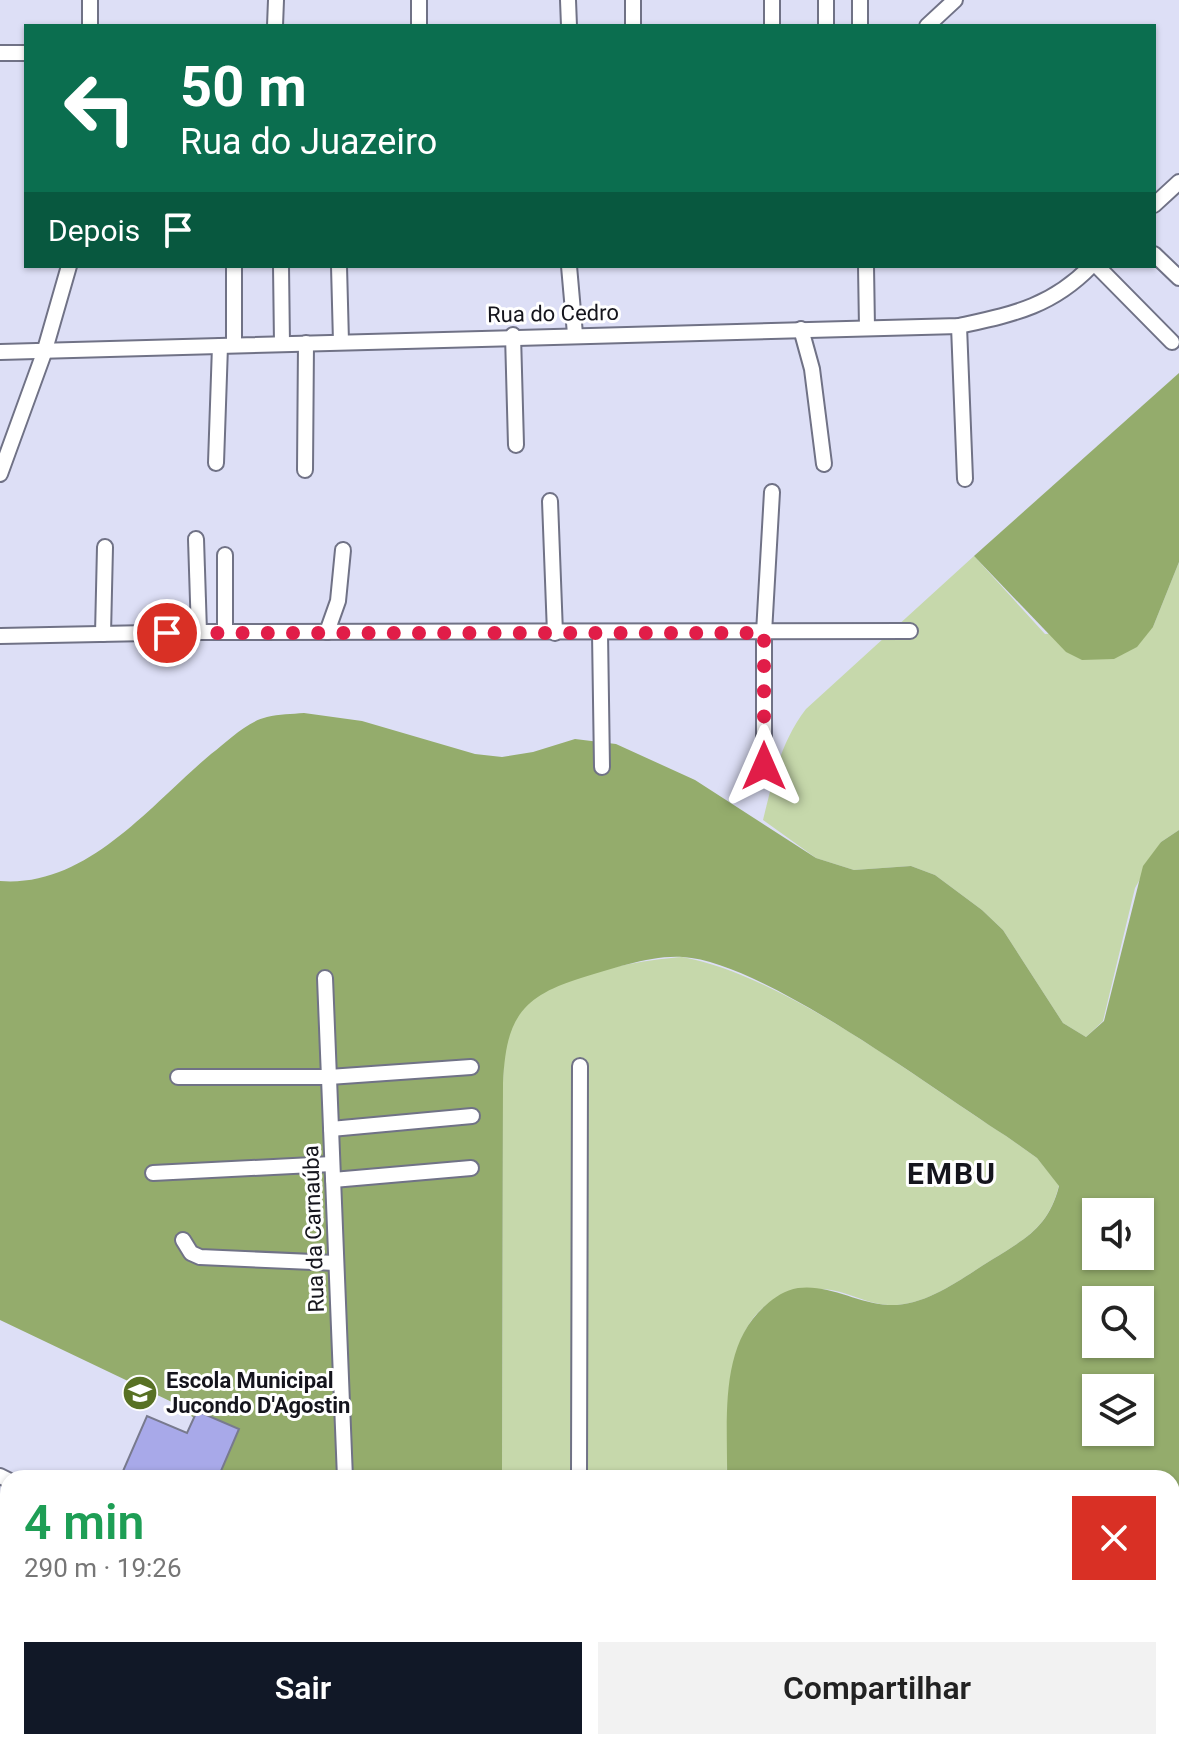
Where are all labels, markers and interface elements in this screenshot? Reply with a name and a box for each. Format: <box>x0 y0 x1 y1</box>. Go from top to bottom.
text: 50 m <box>180 54 307 120</box>
icon: left <box>48 56 152 160</box>
text: Rua do Juazeiro <box>180 121 437 163</box>
icon: arrive <box>156 208 200 252</box>
text: Depois <box>48 213 140 248</box>
street label: Rua do Cedro <box>487 300 619 327</box>
pin <box>133 599 201 667</box>
icon: arrive <box>145 611 189 655</box>
position arrow <box>722 724 806 808</box>
street label: Rua da Carnaúba <box>298 1145 329 1313</box>
district label: EMBU <box>907 1156 997 1191</box>
map controls <box>1082 1198 1154 1446</box>
button: sound <box>1082 1198 1154 1270</box>
button: search <box>1082 1286 1154 1358</box>
place label: Escola Municipal Jucondo D'Agostin <box>166 1368 350 1418</box>
school or university icon: Escola Municipal Jucondo D'Agostin <box>121 1374 159 1412</box>
button: layers <box>1082 1374 1154 1446</box>
text: 4 min <box>24 1494 144 1551</box>
button: close <box>1072 1496 1156 1580</box>
text: 290 m · 19:26 <box>24 1553 182 1583</box>
button: Sair <box>24 1642 582 1734</box>
button: Compartilhar <box>598 1642 1156 1734</box>

